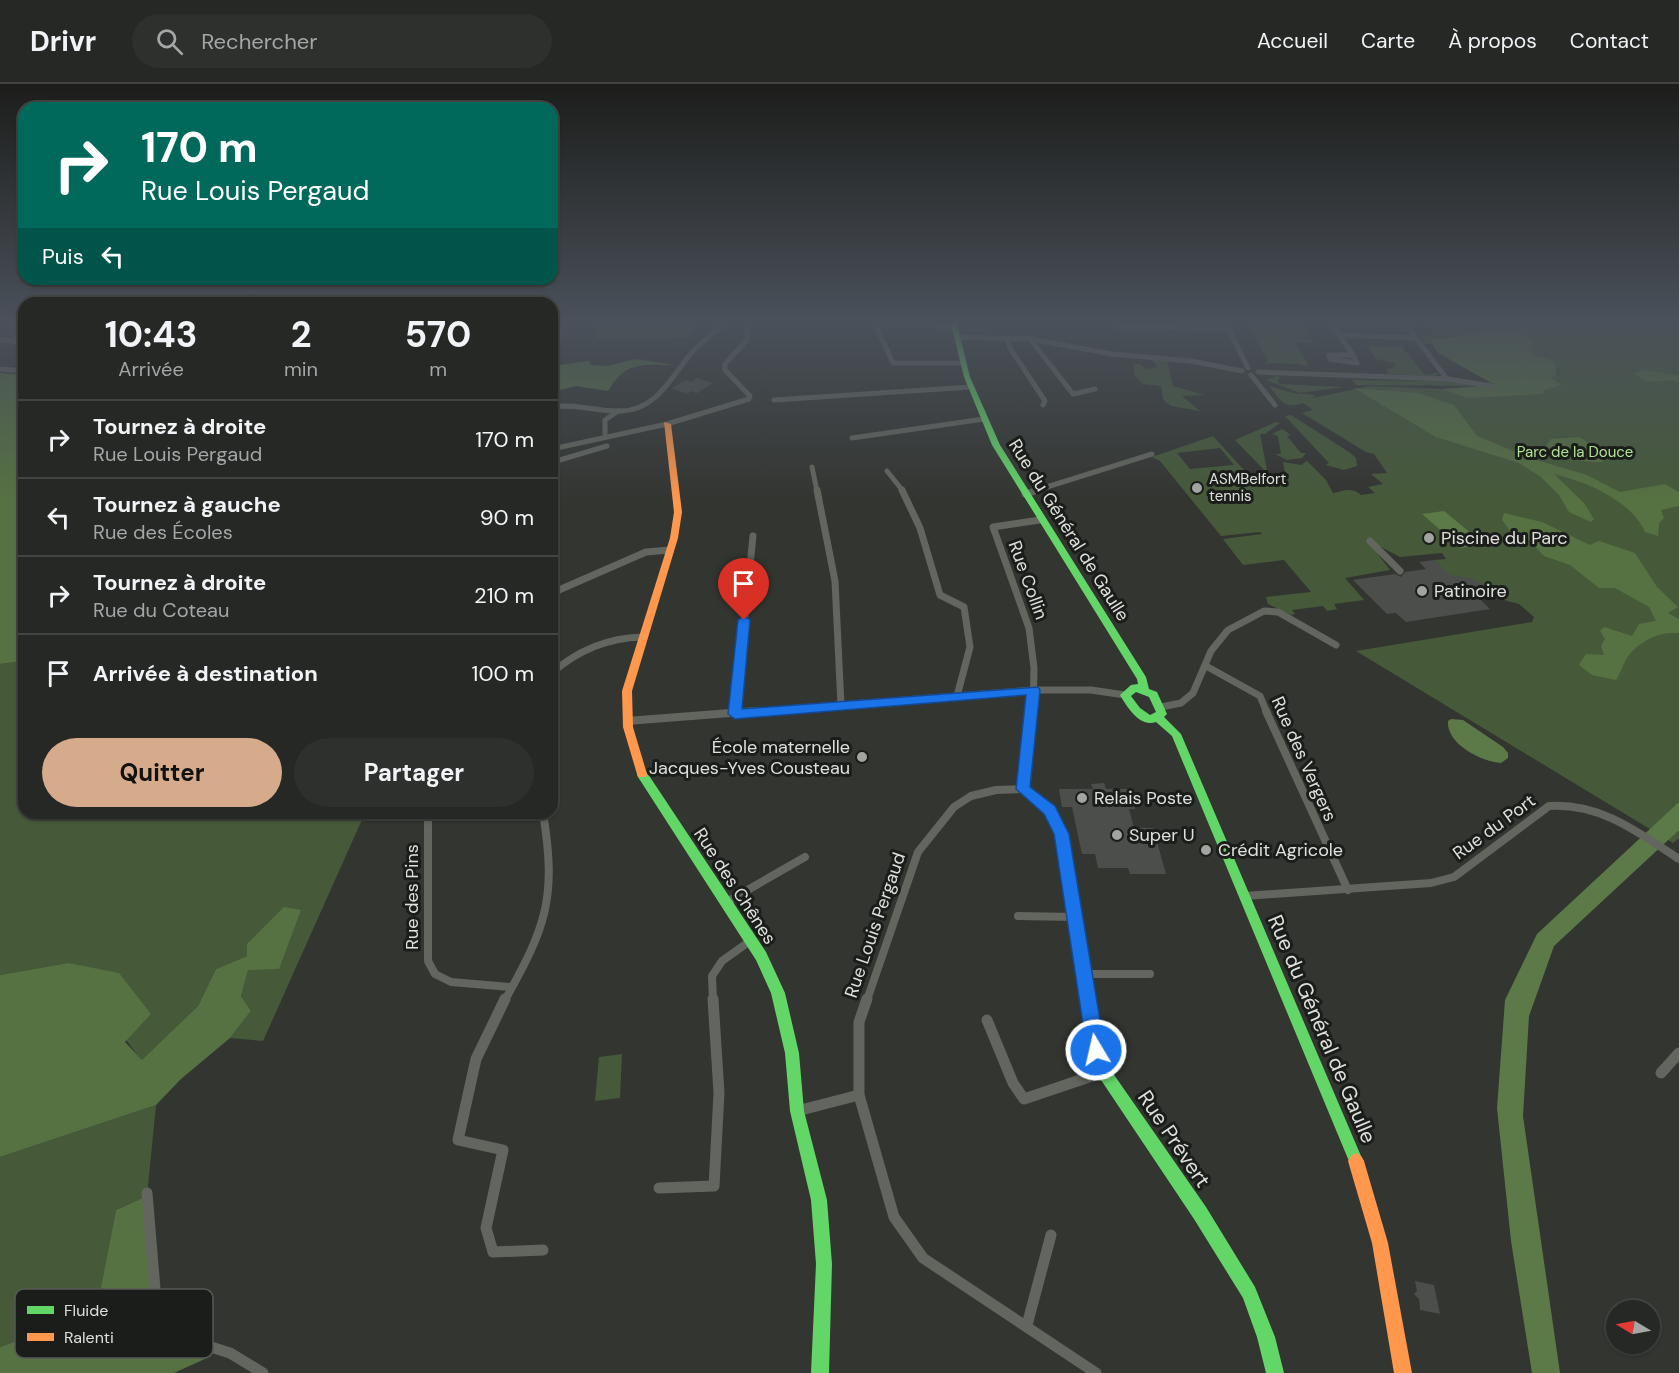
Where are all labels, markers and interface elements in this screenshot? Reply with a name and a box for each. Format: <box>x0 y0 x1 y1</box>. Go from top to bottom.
search box <box>132 14 552 68</box>
text: Drivr <box>30 23 96 60</box>
icon: search <box>153 25 186 58</box>
text: Rechercher <box>201 27 317 56</box>
text: Accueil <box>1257 27 1328 55</box>
text: Carte <box>1361 27 1415 55</box>
text: À propos <box>1448 27 1537 55</box>
text: Contact <box>1570 27 1649 55</box>
text: 170 m <box>141 120 258 175</box>
icon: right <box>42 126 120 204</box>
text: Rue Louis Pergaud <box>141 173 369 208</box>
icon: left <box>96 240 129 273</box>
text: Puis <box>42 242 84 271</box>
text: 10:43 <box>105 311 197 358</box>
text: 2 <box>291 311 311 358</box>
text: 570 <box>405 311 471 358</box>
text: Arrivée <box>118 356 184 382</box>
text: min <box>284 356 318 382</box>
text: m <box>429 356 447 382</box>
text: Tournez à droite <box>93 412 266 441</box>
icon: right <box>42 423 75 456</box>
text: 170 m <box>475 425 534 454</box>
street label: Rue du Général de Gaulle <box>1003 434 1135 626</box>
text: Rue Louis Pergaud <box>93 441 262 467</box>
park label: Parc de la Douce <box>1517 442 1633 462</box>
place label: ASMBelfort tennis <box>1209 469 1286 506</box>
marker: ASMBelfort tennis <box>1190 481 1204 495</box>
text: Tournez à gauche <box>93 490 281 519</box>
icon: left <box>42 501 75 534</box>
text: 90 m <box>480 503 534 532</box>
text: Rue des Écoles <box>93 519 233 545</box>
place label: Piscine du Parc <box>1441 526 1568 550</box>
marker: Piscine du Parc <box>1422 531 1436 545</box>
street label: Rue Collin <box>1003 537 1053 623</box>
pin <box>718 558 769 620</box>
icon: arrive <box>727 567 760 600</box>
text: Tournez à droite <box>93 568 266 597</box>
icon: right <box>42 579 75 612</box>
place label: Patinoire <box>1434 579 1507 603</box>
text: 210 m <box>474 581 534 610</box>
marker: Patinoire <box>1415 584 1429 598</box>
text: Rue du Coteau <box>93 597 229 623</box>
icon: arrive <box>42 657 75 690</box>
text: Arrivée à destination <box>93 659 318 688</box>
text: 100 m <box>472 659 534 688</box>
street label: Rue des Vergers <box>1266 693 1342 825</box>
place label: École maternelle Jacques-Yves Cousteau <box>649 735 850 780</box>
button: Quitter <box>42 738 282 807</box>
button: Partager <box>294 738 534 807</box>
marker: École maternelle Jacques-Yves Cousteau <box>855 750 869 764</box>
place label: Relais Poste <box>1094 786 1193 810</box>
street label: Rue du Port <box>1448 789 1540 865</box>
marker: Relais Poste <box>1075 791 1089 805</box>
street label: Rue des Chênes <box>688 823 782 949</box>
place label: Super U <box>1129 823 1194 847</box>
marker: Super U <box>1110 828 1124 842</box>
place label: Crédit Agricole <box>1218 838 1343 862</box>
marker: Crédit Agricole <box>1199 843 1213 857</box>
street label: Rue des Pins <box>400 844 424 950</box>
street label: Rue Louis Pergaud <box>839 849 911 1001</box>
street label: Rue du Général de Gaulle <box>1261 911 1383 1148</box>
position arrow <box>1064 1018 1128 1082</box>
street label: Rue Prévert <box>1131 1085 1217 1193</box>
legend <box>15 1289 213 1358</box>
text: Fluide <box>64 1300 108 1321</box>
north arrow <box>1606 1300 1660 1354</box>
map controls <box>1606 1300 1660 1354</box>
text: Ralenti <box>64 1327 114 1348</box>

